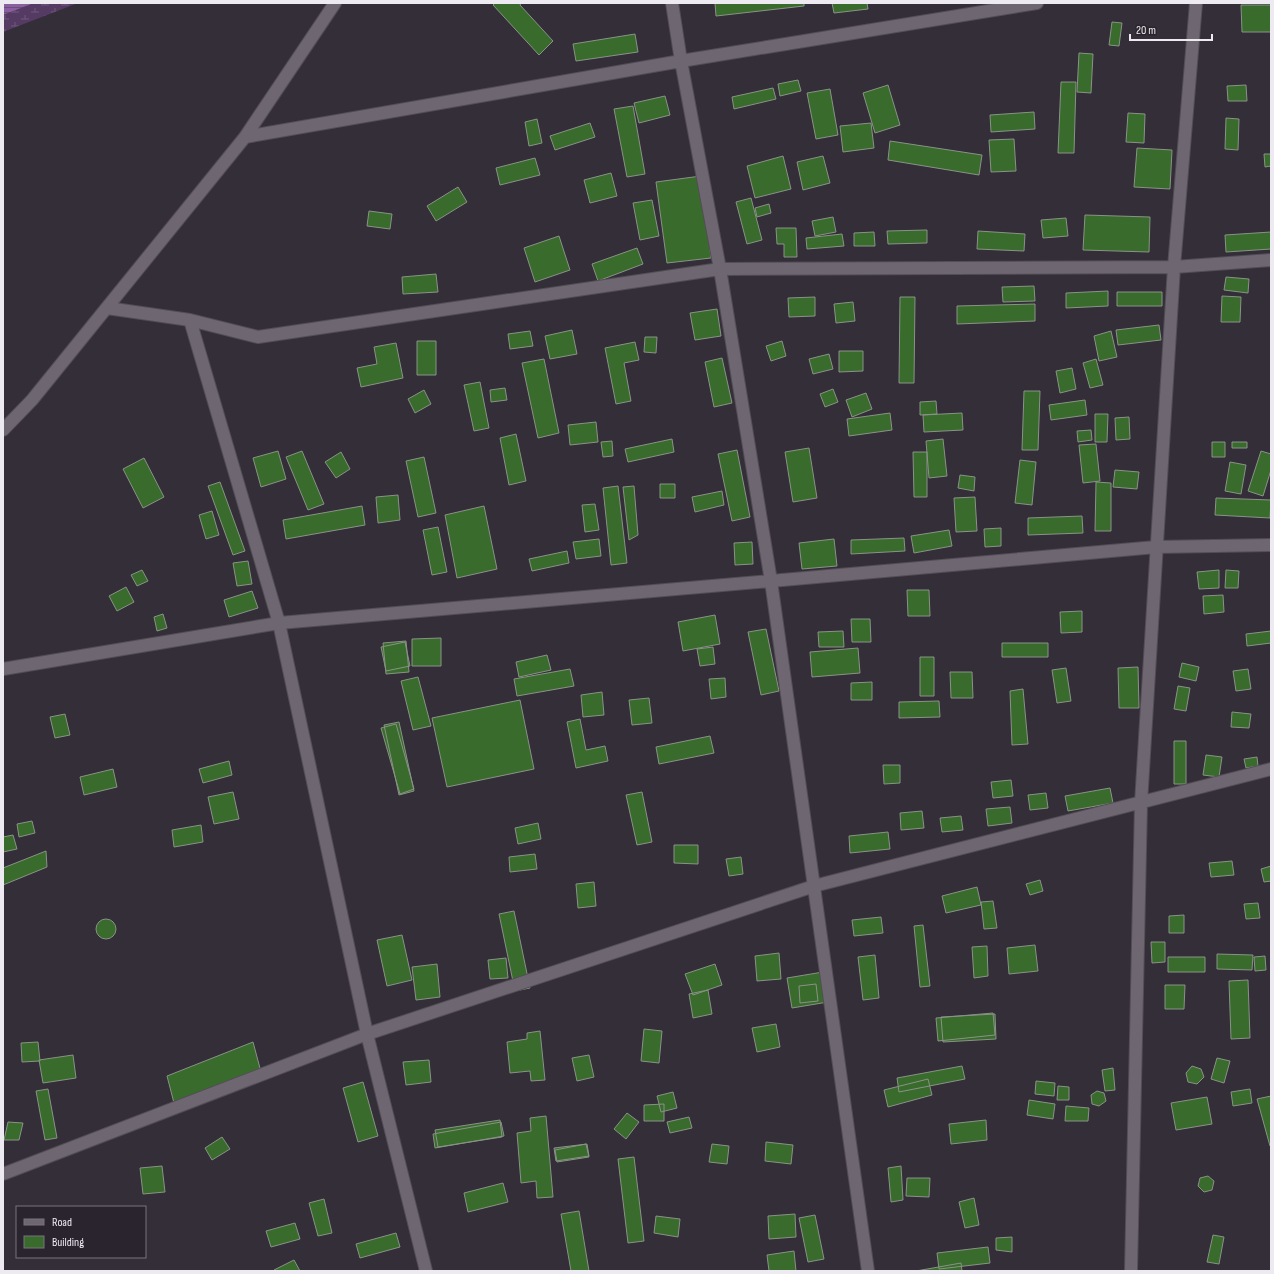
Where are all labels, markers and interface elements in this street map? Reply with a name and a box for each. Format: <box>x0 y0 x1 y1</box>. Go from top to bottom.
scale bar <box>1130 16 1212 42</box>
text: 20 m <box>1136 23 1156 38</box>
legend <box>16 1206 146 1258</box>
text: Road <box>52 1215 72 1230</box>
text: Building <box>52 1235 84 1250</box>

